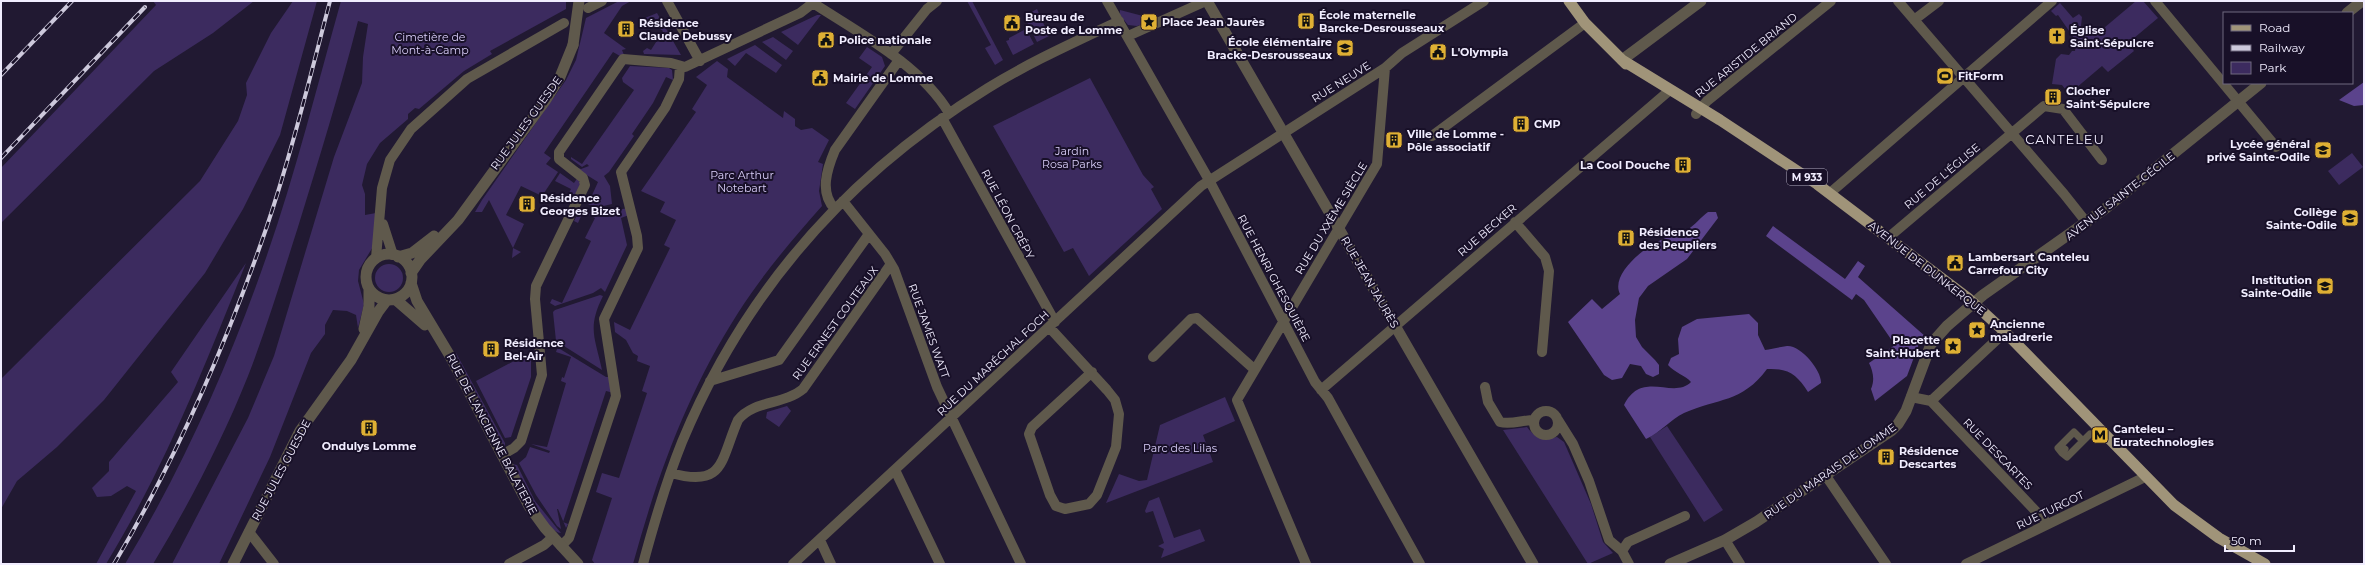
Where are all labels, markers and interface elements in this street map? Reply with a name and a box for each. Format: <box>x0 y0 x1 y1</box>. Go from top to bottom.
place label: École maternelle Barcke-Desrousseaux <box>1319 8 1445 35</box>
place label: Bureau de Poste de Lomme <box>1025 10 1122 37</box>
street label: RUE ARISTIDE BRIAND <box>1692 10 1800 100</box>
building icon: École maternelle Barcke-Desrousseaux <box>1296 11 1316 31</box>
place icon: Place Jean Jaurès <box>1139 12 1159 32</box>
legend <box>2223 12 2353 84</box>
public building icon: Bureau de Poste de Lomme <box>1002 13 1022 33</box>
place label: Place Jean Jaurès <box>1162 15 1265 29</box>
place label: Résidence Claude Debussy <box>639 16 732 43</box>
building icon: Résidence Claude Debussy <box>616 19 636 39</box>
text: Road <box>2259 20 2290 35</box>
place label: Église Saint-Sépulcre <box>2070 23 2154 50</box>
church icon: Église Saint-Sépulcre <box>2047 26 2067 46</box>
park label: Cimetière de Mont-à-Camp <box>391 30 469 57</box>
public building icon: Police nationale <box>816 30 836 50</box>
place label: Police nationale <box>839 33 932 47</box>
place label: École élémentaire Bracke-Desrousseaux <box>1207 35 1332 62</box>
school or university icon: École élémentaire Bracke-Desrousseaux <box>1335 38 1355 58</box>
text: Railway <box>2259 40 2305 55</box>
public building icon: L'Olympia <box>1428 42 1448 62</box>
place label: L'Olympia <box>1451 45 1509 59</box>
street label: RUE NEUVE <box>1309 58 1373 106</box>
text: Park <box>2259 60 2287 75</box>
sports icon: FitForm <box>1935 66 1955 86</box>
public building icon: Mairie de Lomme <box>810 68 830 88</box>
place label: FitForm <box>1958 69 2003 83</box>
place label: Mairie de Lomme <box>833 71 933 85</box>
street label: RUE JULES GUESDE <box>487 73 565 173</box>
place label: Clocher Saint-Sépulcre <box>2066 84 2150 111</box>
building icon: Clocher Saint-Sépulcre <box>2043 87 2063 107</box>
building icon: CMP <box>1511 114 1531 134</box>
place label: CMP <box>1534 117 1561 131</box>
place label: Ville de Lomme - Pôle associatif <box>1406 127 1504 154</box>
building icon: Ville de Lomme - Pôle associatif <box>1384 130 1404 150</box>
district label: CANTELEU <box>2025 131 2105 147</box>
place label: Lycée général privé Sainte-Odile <box>2207 137 2310 164</box>
street label: RUE DE L'ÉGLISE <box>1901 140 1983 212</box>
school or university icon: Lycée général privé Sainte-Odile <box>2313 140 2333 160</box>
park label: Jardin Rosa Parks <box>1042 144 1103 171</box>
street label: AVENUE SAINTE-CÉCILE <box>2062 149 2178 243</box>
building icon: La Cool Douche <box>1673 155 1693 175</box>
place label: La Cool Douche <box>1580 158 1670 172</box>
street label: RUE DU XXÈME SIÈCLE <box>1292 159 1370 277</box>
street label: RUE LÉON CRÉPY <box>978 167 1038 261</box>
park label: Parc Arthur Notebart <box>710 168 774 195</box>
road number: M 933 <box>1787 169 1827 185</box>
place label: Résidence Georges Bizet <box>540 191 620 218</box>
building icon: Résidence Georges Bizet <box>517 194 537 214</box>
street label: RUE BECKER <box>1455 201 1519 259</box>
place label: Collège Sainte-Odile <box>2266 205 2337 232</box>
school or university icon: Collège Sainte-Odile <box>2340 208 2360 228</box>
street label: RUE HENRI GHESQUIÈRE <box>1235 212 1313 344</box>
street label: AVENUE DE DUNKERQUE <box>1866 218 1988 318</box>
place label: Résidence des Peupliers <box>1639 225 1717 252</box>
building icon: Résidence des Peupliers <box>1616 228 1636 248</box>
street label: RUE JEAN JAURÈS <box>1338 234 1402 330</box>
place label: Lambersart Canteleu Carrefour City <box>1968 250 2089 277</box>
public building icon: Lambersart Canteleu Carrefour City <box>1945 253 1965 273</box>
street label: RUE ERNEST COUTEAUX <box>789 263 881 382</box>
place label: Institution Sainte-Odile <box>2241 273 2312 300</box>
school or university icon: Institution Sainte-Odile <box>2315 276 2335 296</box>
street label: RUE JAMES WATT <box>905 282 953 381</box>
street label: RUE DU MARÉCHAL FOCH <box>934 307 1052 419</box>
place label: Ancienne maladrerie <box>1989 317 2053 344</box>
place icon: Ancienne maladrerie <box>1967 320 1987 340</box>
place label: Placette Saint-Hubert <box>1866 333 1940 360</box>
place label: Résidence Bel-Air <box>504 336 564 363</box>
place icon: Placette Saint-Hubert <box>1943 336 1963 356</box>
building icon: Résidence Bel-Air <box>481 339 501 359</box>
street label: RUE DE L'ANCIENNE BALATERIE <box>443 351 541 517</box>
street label: RUE DESCARTES <box>1960 415 2036 493</box>
street label: RUE JULES GUESDE <box>248 417 314 523</box>
building icon: Ondulys Lomme <box>359 418 379 438</box>
street label: RUE DU MARAIS DE LOMME <box>1761 420 1899 522</box>
place label: Canteleu – Euratechnologies <box>2113 422 2214 449</box>
metro station icon: Canteleu – Euratechnologies <box>2090 425 2110 445</box>
place label: Ondulys Lomme <box>322 439 416 453</box>
park label: Parc des Lilas <box>1143 441 1218 455</box>
place label: Résidence Descartes <box>1899 444 1959 471</box>
building icon: Résidence Descartes <box>1876 447 1896 467</box>
street label: RUE TURGOT <box>2014 487 2087 532</box>
scale bar <box>2225 527 2294 553</box>
text: 50 m <box>2231 533 2262 548</box>

